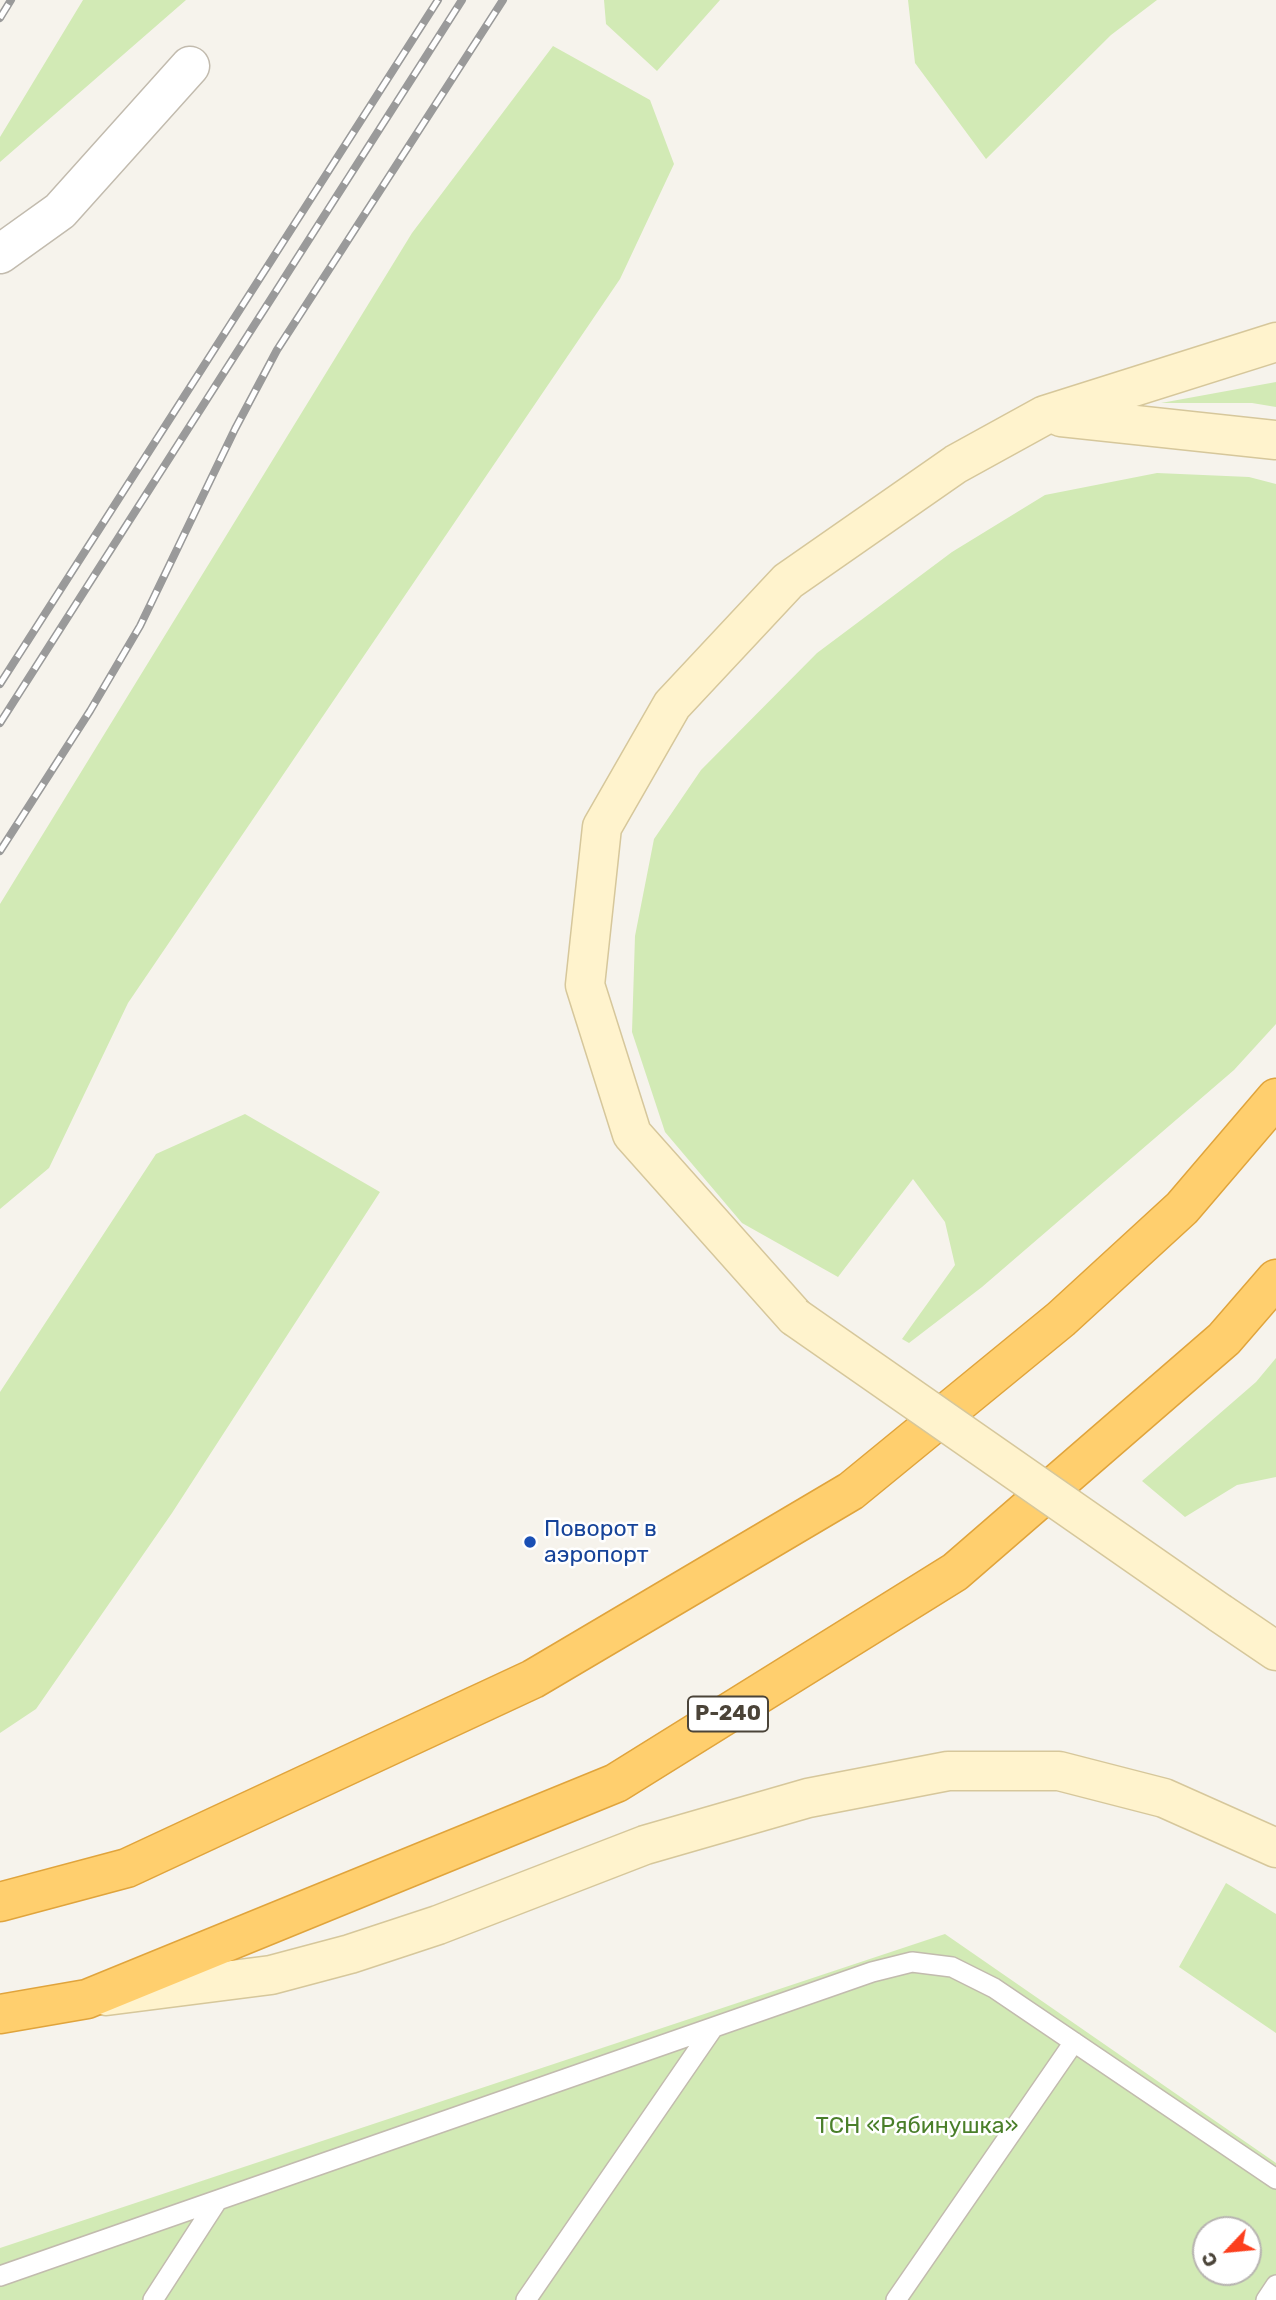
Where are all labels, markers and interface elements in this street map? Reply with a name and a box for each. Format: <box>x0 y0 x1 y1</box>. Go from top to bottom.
place label: Поворот в аэропорт <box>544 1515 657 1569</box>
marker: Поворот в аэропорт <box>522 1534 538 1550</box>
road number: Р-240 <box>688 1696 768 1732</box>
park label: ТСН «Рябинушка» <box>815 2112 1019 2140</box>
north arrow <box>1192 2216 1262 2286</box>
text: С <box>1196 2249 1223 2271</box>

